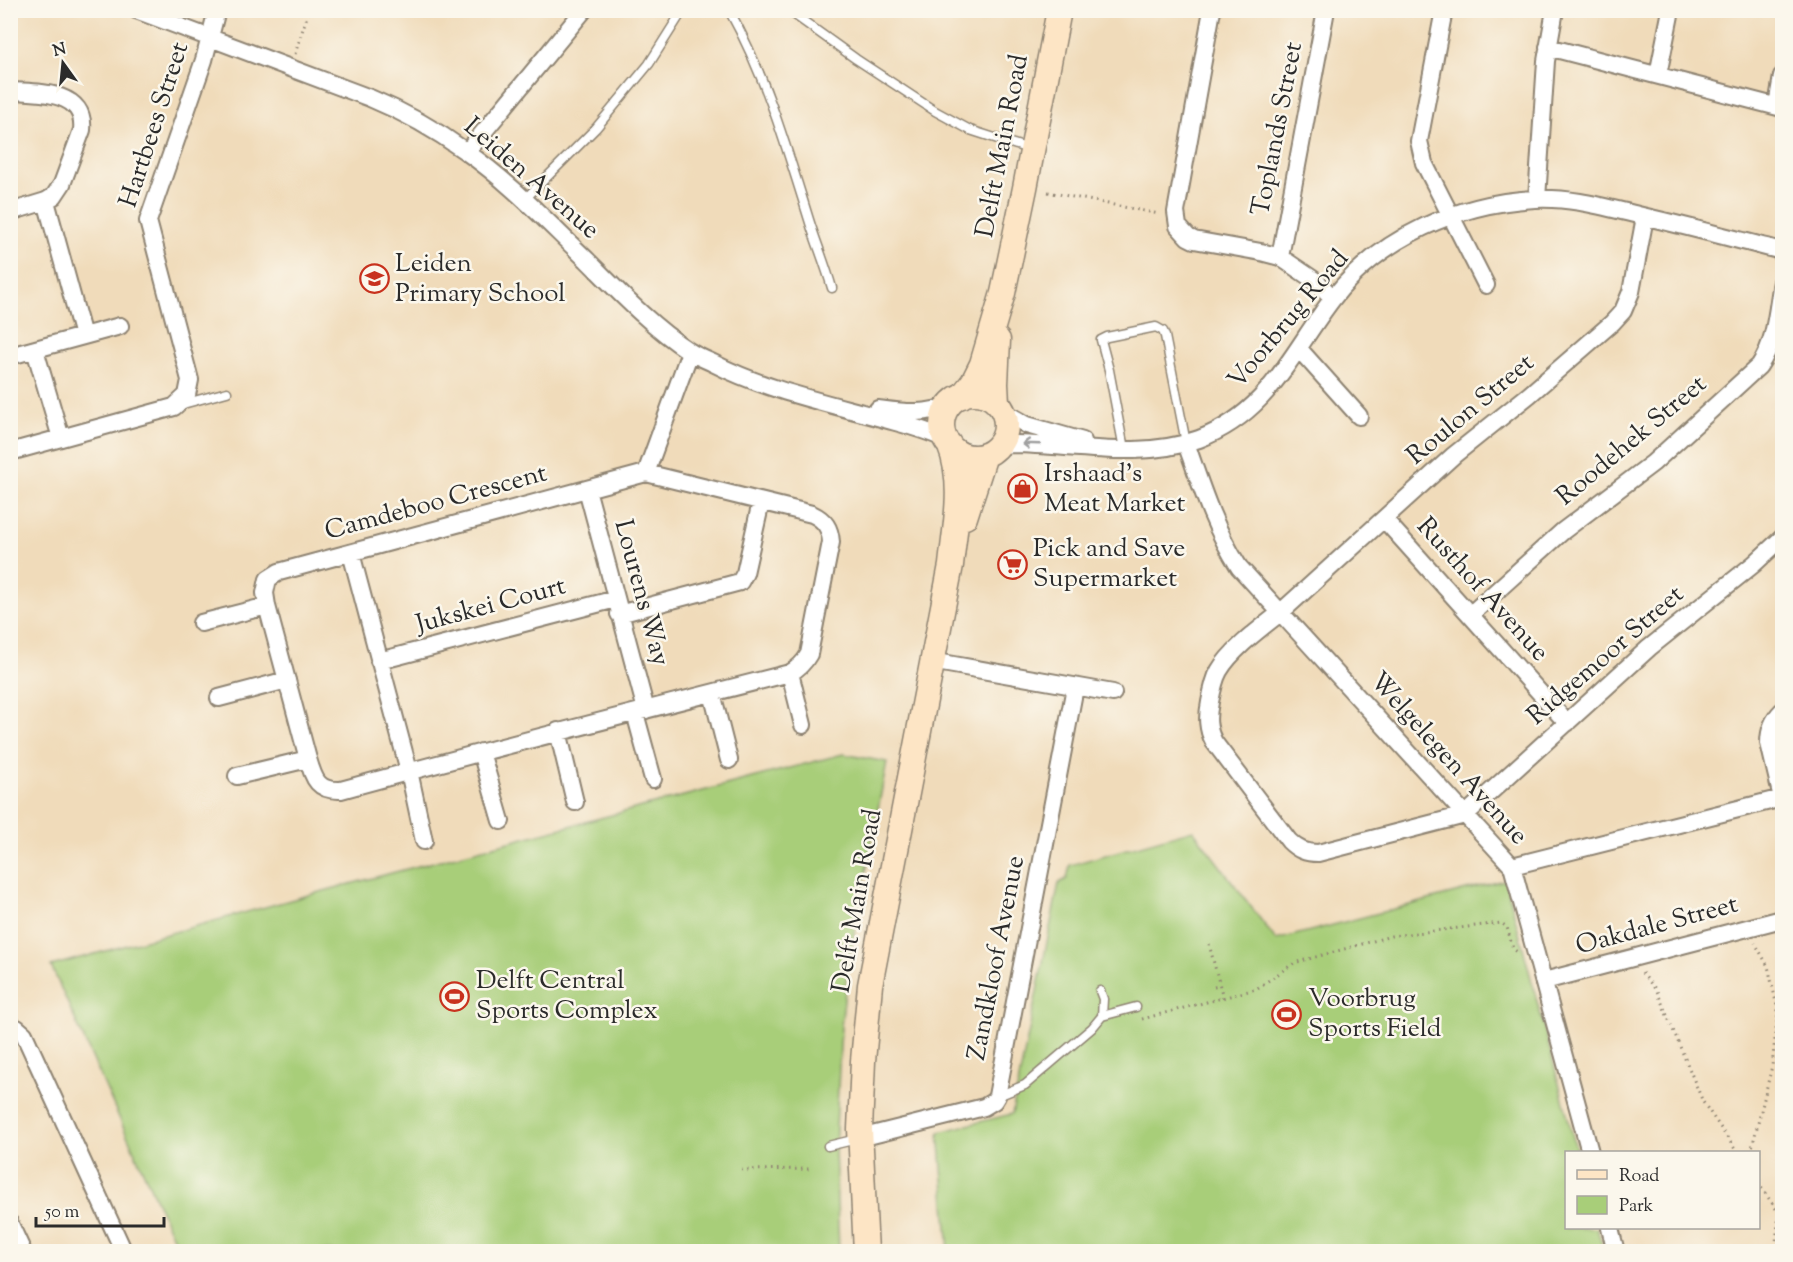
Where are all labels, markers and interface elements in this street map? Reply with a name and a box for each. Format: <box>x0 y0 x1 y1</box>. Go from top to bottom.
north arrow <box>33 33 93 93</box>
street label: Hartbees Street <box>111 37 199 212</box>
text: N <box>51 38 69 64</box>
street label: Toplands Street <box>1243 39 1313 219</box>
street label: Delft Main Road <box>967 51 1039 241</box>
street label: Leiden Avenue <box>455 109 607 249</box>
street label: Voorbrug Road <box>1220 242 1359 398</box>
place label: Leiden Primary School <box>395 246 565 313</box>
school or university icon: Leiden Primary School <box>358 263 390 295</box>
street label: Roulon Street <box>1399 346 1543 474</box>
street label: Roodehek Street <box>1549 367 1715 515</box>
one-way arrow <box>1021 439 1041 450</box>
street label: Camdeboo Crescent <box>321 455 551 550</box>
place label: Irshaad's Meat Market <box>1044 456 1186 523</box>
shop icon: Irshaad's Meat Market <box>1007 473 1039 505</box>
street label: Rusthof Avenue <box>1407 510 1557 670</box>
street label: Lourens Way <box>604 516 678 670</box>
place label: Pick and Save Supermarket <box>1033 531 1185 598</box>
supermarket icon: Pick and Save Supermarket <box>996 548 1028 580</box>
street label: Jukskei Court <box>410 568 570 644</box>
street label: Ridgemoor Street <box>1519 577 1693 735</box>
street label: Welgelegen Avenue <box>1360 664 1536 854</box>
street label: Delft Main Road <box>824 806 892 996</box>
street label: Zandkloof Avenue <box>959 853 1035 1063</box>
street label: Oakdale Street <box>1572 887 1742 965</box>
place label: Delft Central Sports Complex <box>476 963 658 1030</box>
sports icon: Delft Central Sports Complex <box>439 980 471 1012</box>
place label: Voorbrug Sports Field <box>1308 981 1442 1048</box>
sports icon: Voorbrug Sports Field <box>1271 998 1303 1030</box>
legend <box>1565 1151 1760 1229</box>
text: Road <box>1619 1164 1659 1190</box>
scale bar <box>36 1190 164 1228</box>
text: Park <box>1619 1194 1654 1220</box>
text: 50 m <box>44 1200 80 1226</box>

